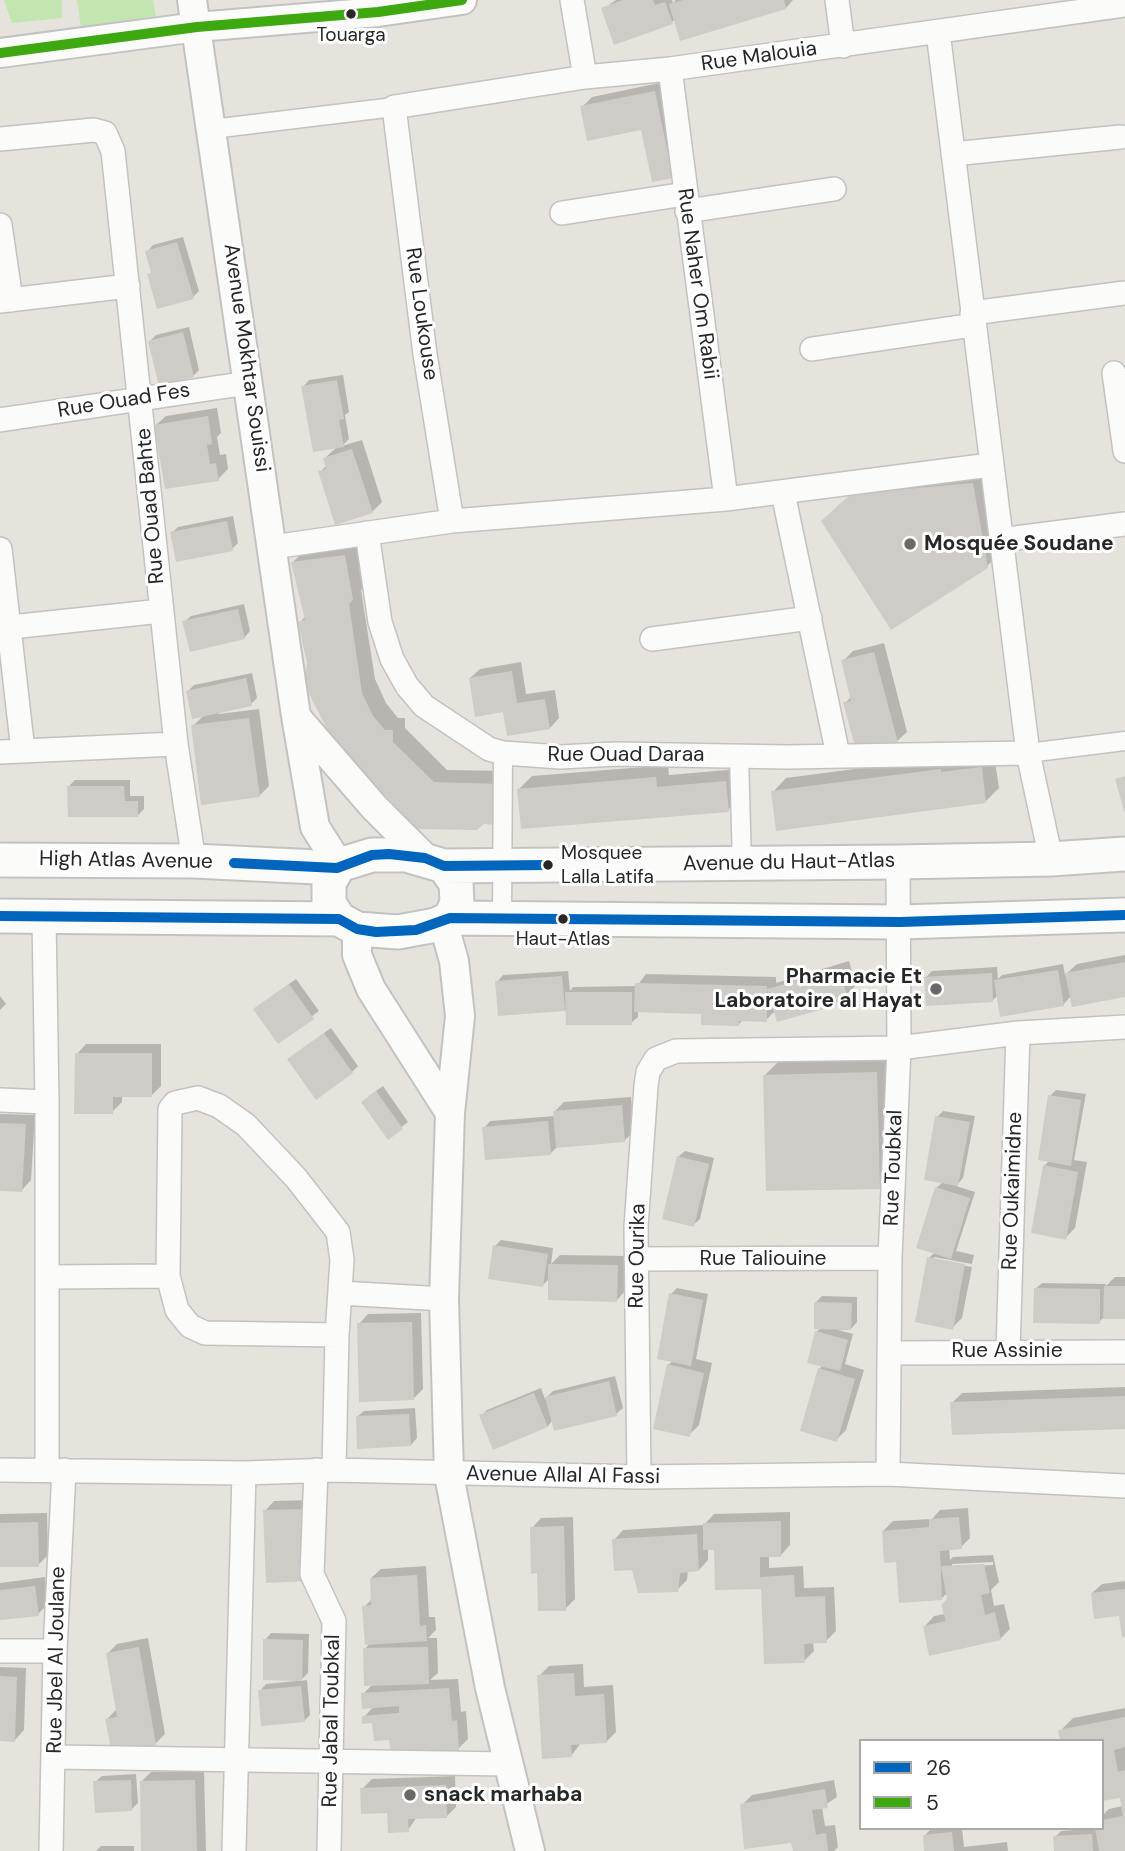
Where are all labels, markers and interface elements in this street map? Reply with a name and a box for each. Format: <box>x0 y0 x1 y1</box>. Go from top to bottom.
marker: Touarga <box>344 7 358 21</box>
place label: Touarga <box>316 25 386 47</box>
street label: Rue Malouia <box>699 36 819 78</box>
street label: Rue Naher Om Rabii <box>671 187 723 381</box>
street label: Avenue Mokhtar Souissi <box>217 242 275 474</box>
street label: Rue Loukouse <box>399 246 443 382</box>
street label: Rue Ouad Fes <box>56 378 192 424</box>
street label: Rue Ouad Bahte <box>132 427 170 585</box>
place label: Mosquée Soudane <box>924 531 1114 557</box>
marker: Mosquée Soudane <box>902 536 918 552</box>
street label: Rue Ouad Daraa <box>548 742 704 768</box>
place label: Mosquee Lalla Latifa <box>561 843 654 887</box>
street label: High Atlas Avenue <box>39 847 213 875</box>
street label: Avenue du Haut-Atlas <box>683 849 895 877</box>
marker: Mosquee Lalla Latifa <box>541 858 555 872</box>
marker: Haut-Atlas <box>556 912 570 926</box>
place label: Haut-Atlas <box>516 929 610 951</box>
place label: Pharmacie Et Laboratoire al Hayat <box>714 964 922 1014</box>
marker: Pharmacie Et Laboratoire al Hayat <box>928 981 944 997</box>
street label: Rue Toubkal <box>879 1110 909 1226</box>
street label: Rue Oukaimidne <box>998 1112 1028 1270</box>
street label: Rue Ourika <box>624 1203 652 1309</box>
street label: Rue Taliouine <box>700 1246 826 1272</box>
street label: Rue Assinie <box>951 1338 1063 1364</box>
street label: Avenue Allal Al Fassi <box>466 1462 660 1490</box>
street label: Rue Jbel Al Joulane <box>43 1566 71 1754</box>
street label: Rue Jabal Toubkal <box>318 1634 346 1808</box>
legend <box>859 1739 1104 1830</box>
text: 26 <box>926 1754 951 1782</box>
place label: snack marhaba <box>424 1782 582 1808</box>
marker: snack marhaba <box>402 1787 418 1803</box>
text: 5 <box>926 1789 939 1817</box>

